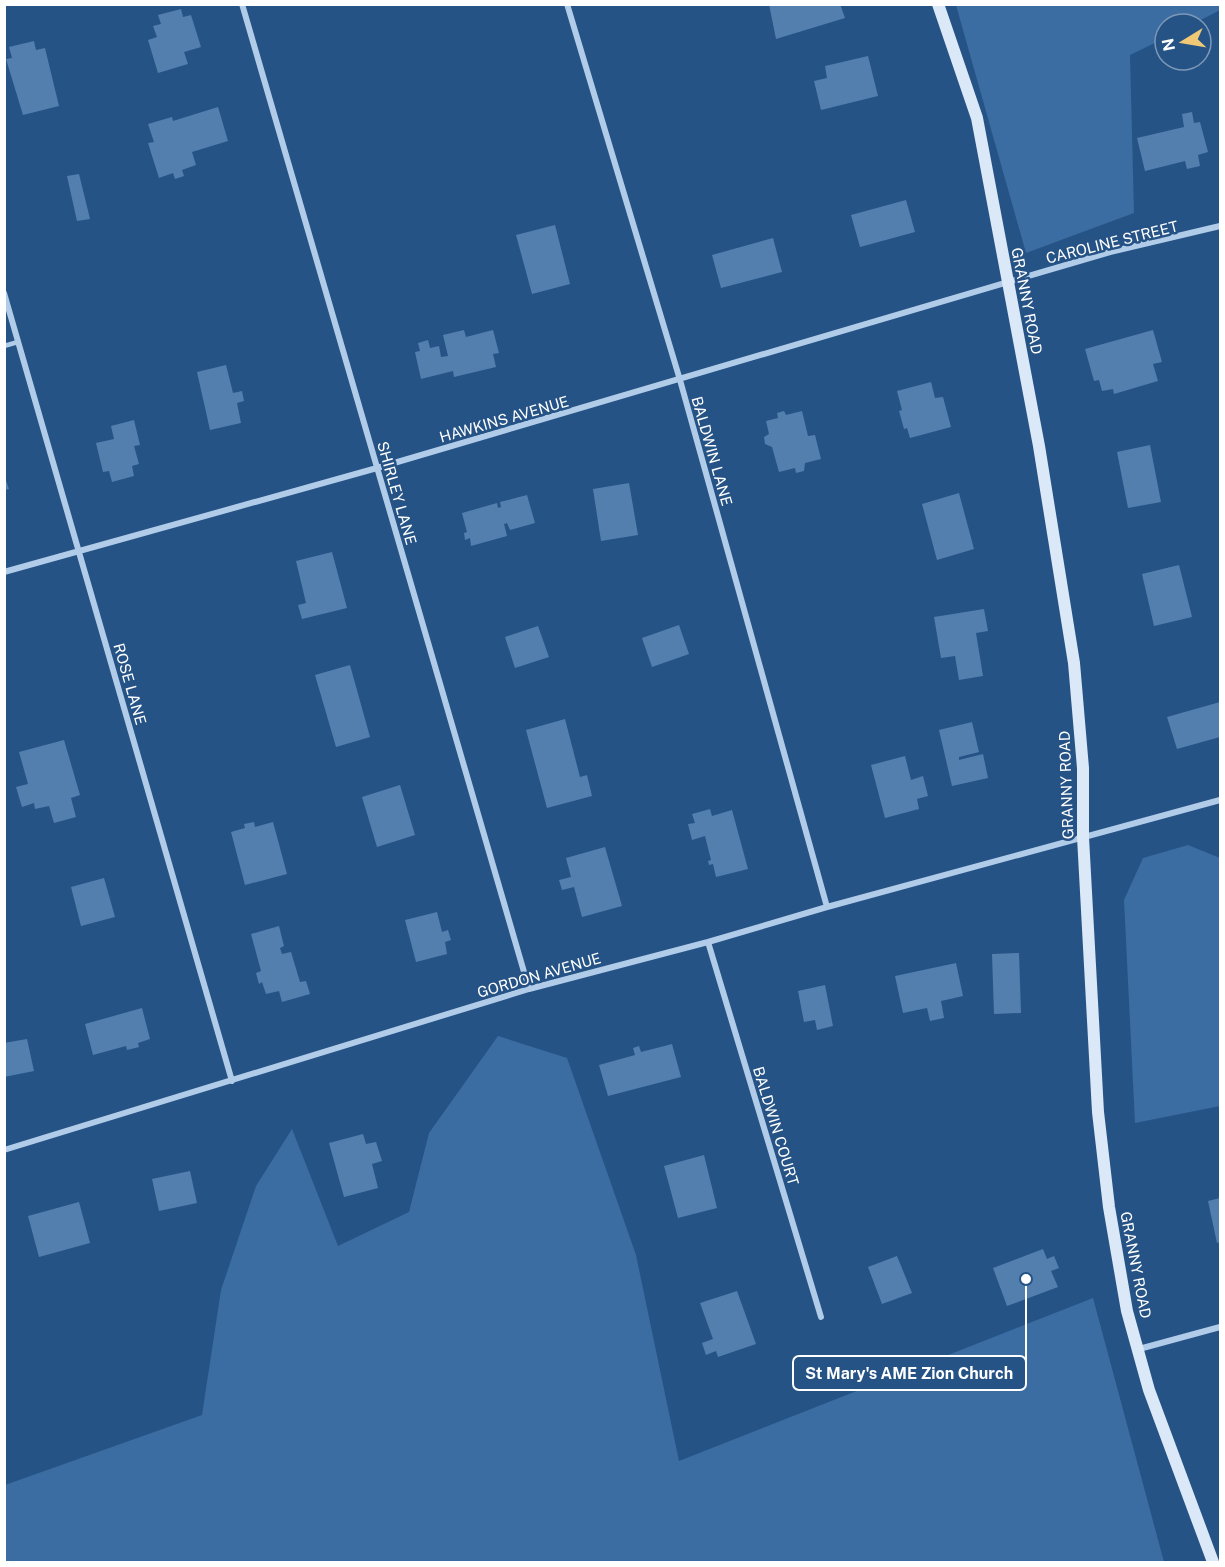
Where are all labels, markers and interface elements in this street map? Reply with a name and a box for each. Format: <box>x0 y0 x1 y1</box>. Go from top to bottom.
north arrow <box>1153 12 1213 72</box>
text: N <box>1158 37 1179 53</box>
street label: CAROLINE STREET <box>1044 217 1180 267</box>
street label: GRANNY ROAD <box>1008 246 1046 356</box>
street label: HAWKINS AVENUE <box>437 392 571 446</box>
street label: BALDWIN LANE <box>688 394 736 508</box>
street label: SHIRLEY LANE <box>374 439 420 547</box>
street label: ROSE LANE <box>110 641 150 727</box>
street label: GRANNY ROAD <box>1056 730 1076 840</box>
street label: GORDON AVENUE <box>475 949 603 1001</box>
street label: BALDWIN COURT <box>750 1065 802 1188</box>
street label: GRANNY ROAD <box>1117 1210 1155 1320</box>
callout: St Mary's AME Zion Church <box>793 1356 1026 1390</box>
text: St Mary's AME Zion Church <box>805 1364 1013 1383</box>

